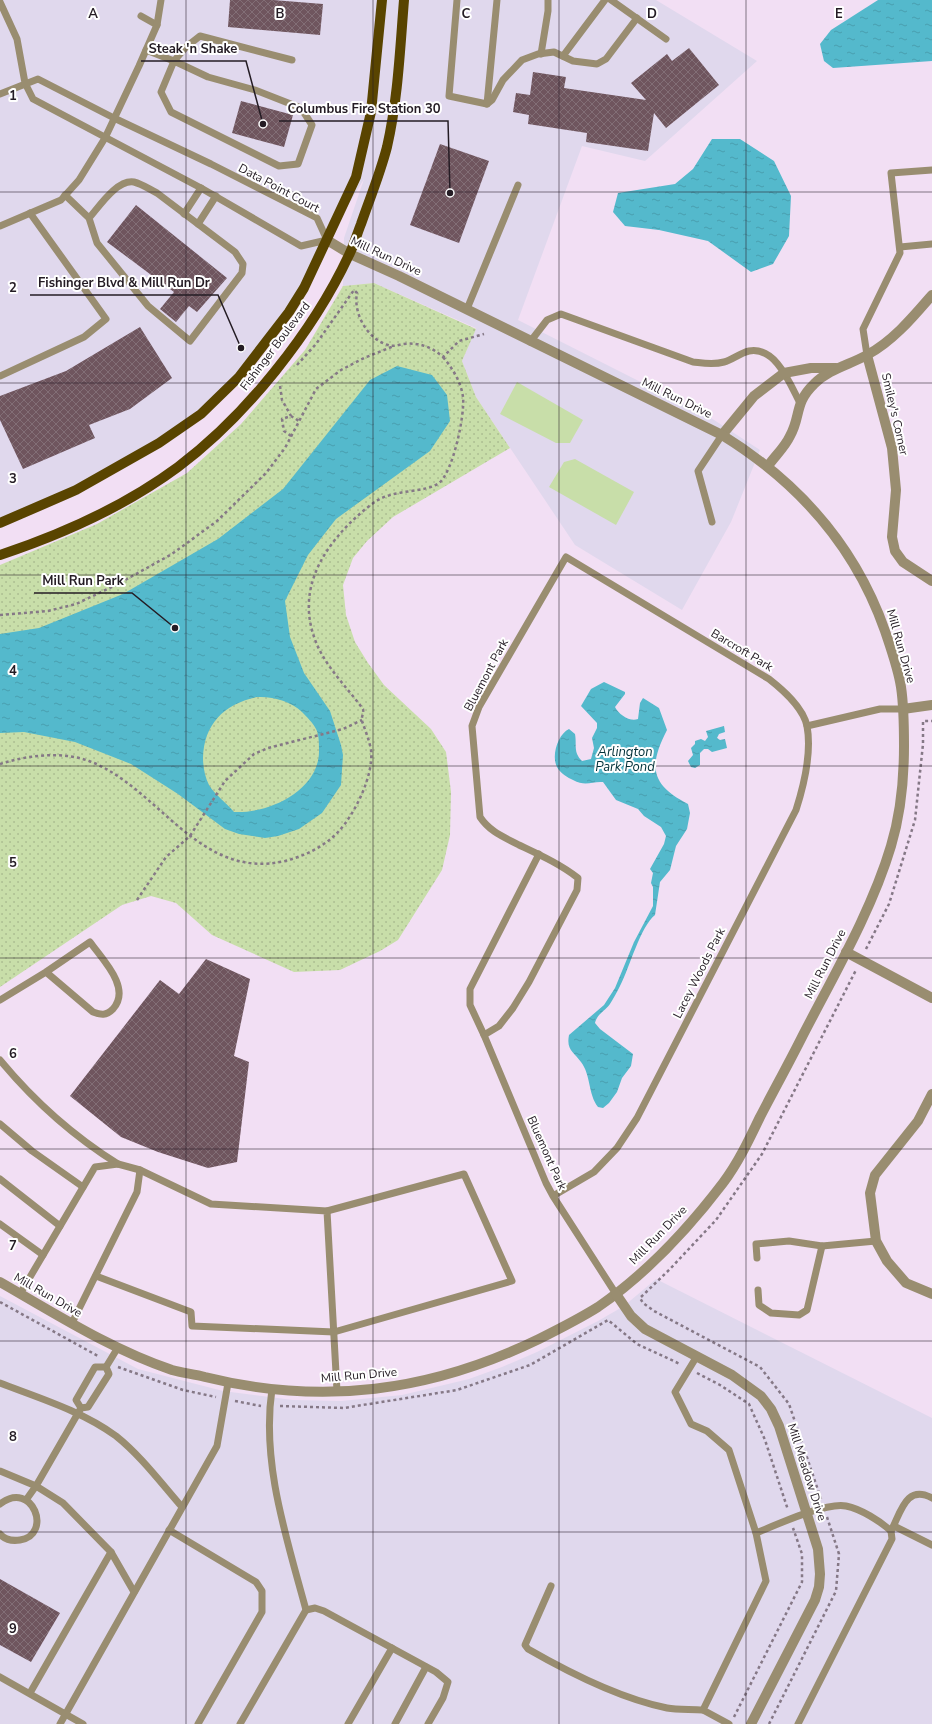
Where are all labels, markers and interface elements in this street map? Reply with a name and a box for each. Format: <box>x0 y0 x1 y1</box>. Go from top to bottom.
text: A <box>88 5 98 23</box>
text: B <box>276 5 285 23</box>
text: C <box>462 5 471 23</box>
text: D <box>647 5 657 23</box>
text: E <box>835 5 843 23</box>
callout: Steak 'n Shake <box>141 36 246 61</box>
text: Steak 'n Shake <box>149 40 237 58</box>
text: 1 <box>9 87 17 105</box>
callout: Columbus Fire Station 30 <box>279 96 448 121</box>
text: Columbus Fire Station 30 <box>287 100 441 118</box>
street label: Data Point Court <box>236 160 323 216</box>
street label: Mill Run Drive <box>348 233 424 279</box>
callout: Fishinger Blvd & Mill Run Dr <box>30 270 218 295</box>
text: Fishinger Blvd & Mill Run Dr <box>38 274 211 292</box>
text: 2 <box>9 279 17 297</box>
street label: Fishinger Boulevard <box>236 298 314 394</box>
street label: Smiley's Corner <box>878 371 912 457</box>
street label: Mill Run Drive <box>639 374 715 422</box>
text: 3 <box>9 470 17 488</box>
callout: Mill Run Park <box>34 568 132 593</box>
text: Mill Run Park <box>42 572 125 590</box>
street label: Mill Run Drive <box>883 607 919 685</box>
street label: Barcroft Park <box>708 625 777 675</box>
street label: Bluemont Park <box>460 635 512 714</box>
text: 4 <box>9 662 17 680</box>
water label: Arlington Park Pond <box>595 743 655 776</box>
text: 5 <box>9 854 17 872</box>
street label: Lacey Woods Park <box>669 924 729 1021</box>
street label: Mill Run Drive <box>801 926 849 1002</box>
text: 6 <box>9 1045 17 1063</box>
street label: Bluemont Park <box>523 1113 571 1194</box>
street label: Mill Run Drive <box>626 1202 690 1268</box>
text: 7 <box>9 1237 17 1255</box>
street label: Mill Run Drive <box>11 1269 85 1321</box>
street label: Mill Run Drive <box>320 1364 398 1386</box>
street label: Mill Meadow Drive <box>784 1421 830 1523</box>
text: 8 <box>9 1428 17 1446</box>
text: 9 <box>9 1620 17 1638</box>

